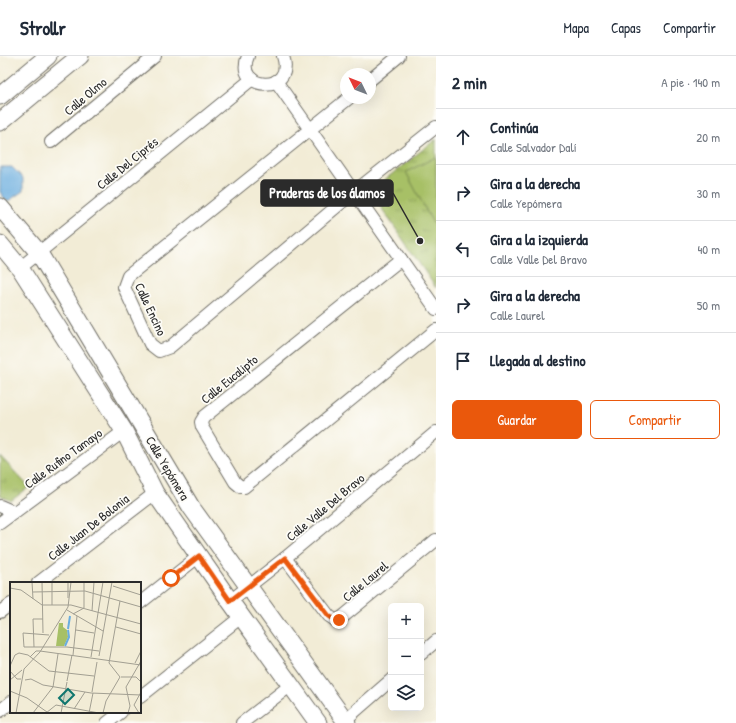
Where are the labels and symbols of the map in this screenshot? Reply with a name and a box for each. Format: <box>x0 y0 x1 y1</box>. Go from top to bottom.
north arrow <box>340 68 376 104</box>
street label: Calle Olmo <box>60 73 110 119</box>
street label: Calle Del Ciprés <box>92 133 162 193</box>
callout: Praderas de los álamos <box>261 180 393 206</box>
text: Praderas de los álamos <box>269 183 385 202</box>
street label: Calle Encino <box>131 280 171 338</box>
street label: Calle Eucalipto <box>197 350 261 408</box>
street label: Calle Rufino Tamayo <box>20 424 106 492</box>
street label: Calle Yepómera <box>142 433 194 503</box>
street label: Calle Valle Del Bravo <box>282 469 368 545</box>
street label: Calle Juan De Bolonia <box>44 490 132 564</box>
street label: Calle Laurel <box>338 556 392 605</box>
route start <box>162 569 180 587</box>
inset map <box>10 582 141 713</box>
route end <box>330 611 348 629</box>

